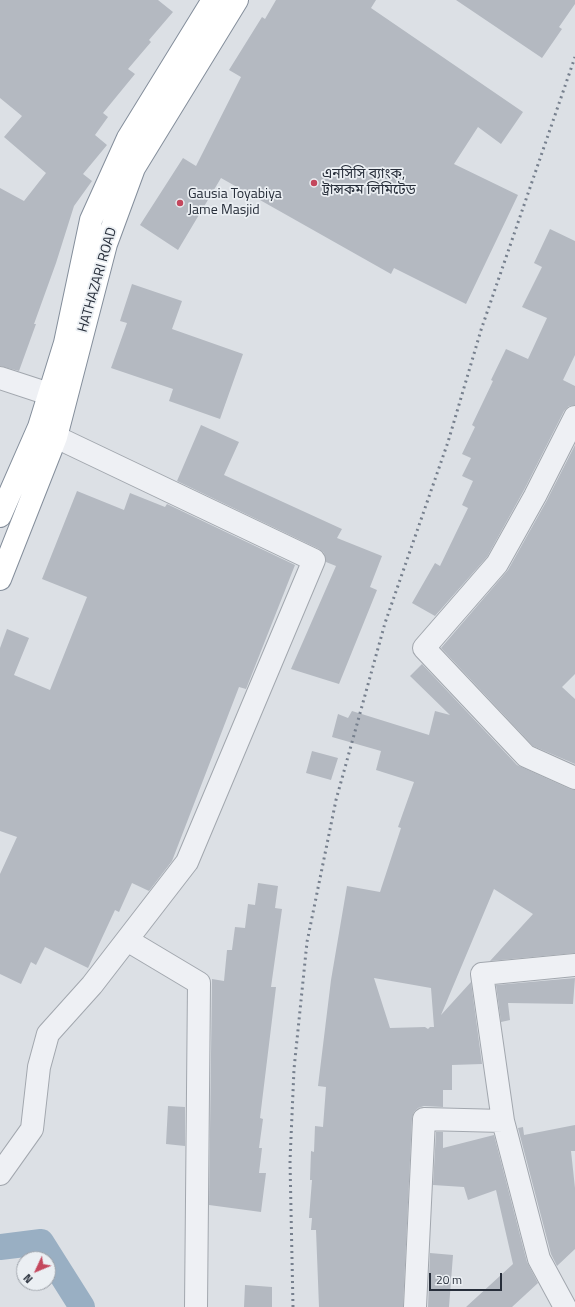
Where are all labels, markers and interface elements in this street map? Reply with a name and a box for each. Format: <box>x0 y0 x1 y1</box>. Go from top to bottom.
place label: এনসিসি ব্যাংক, ট্রান্সকম লিমিটেড <box>322 167 416 200</box>
marker: এনসিসি ব্যাংক, ট্রান্সকম লিমিটেড <box>309 178 319 188</box>
place label: Gausia Toyabiya Jame Masjid <box>188 187 282 220</box>
marker: Gausia Toyabiya Jame Masjid <box>175 198 185 208</box>
street label: HATHAZARI ROAD <box>75 226 121 334</box>
north arrow <box>16 1251 56 1291</box>
scale bar <box>431 1265 504 1291</box>
text: N <box>20 1270 36 1287</box>
text: 20 m <box>436 1270 462 1289</box>

